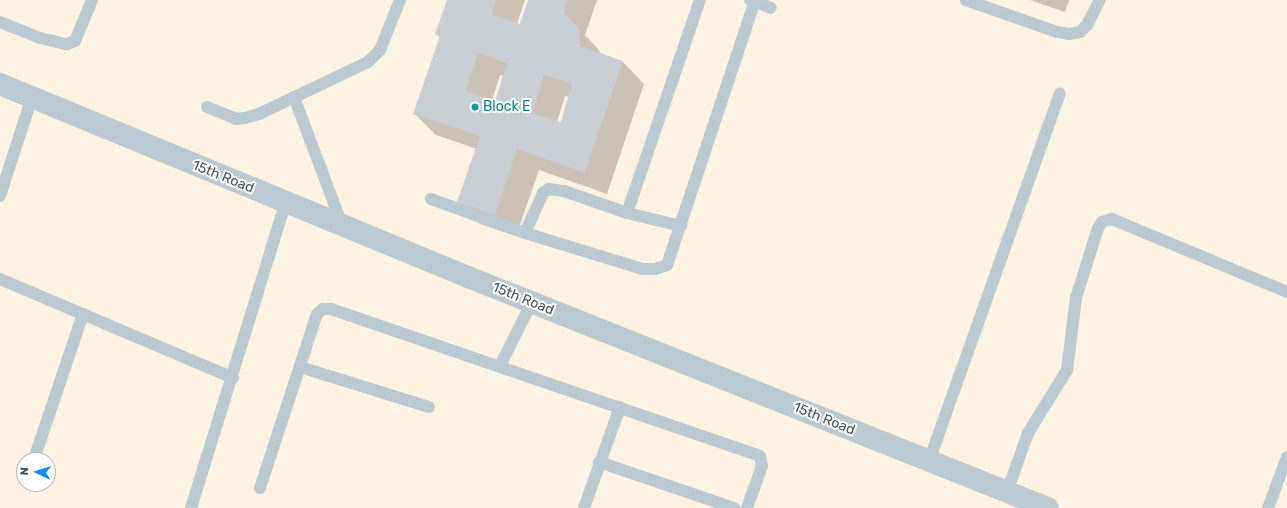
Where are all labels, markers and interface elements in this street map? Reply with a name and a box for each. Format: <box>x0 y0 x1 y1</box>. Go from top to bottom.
place label: Block E <box>483 99 531 115</box>
marker: Block E <box>470 102 480 112</box>
street label: 15th Road <box>190 157 256 197</box>
street label: 15th Road <box>490 279 556 319</box>
street label: 15th Road <box>791 399 857 439</box>
north arrow <box>16 452 56 492</box>
text: N <box>18 467 31 476</box>

